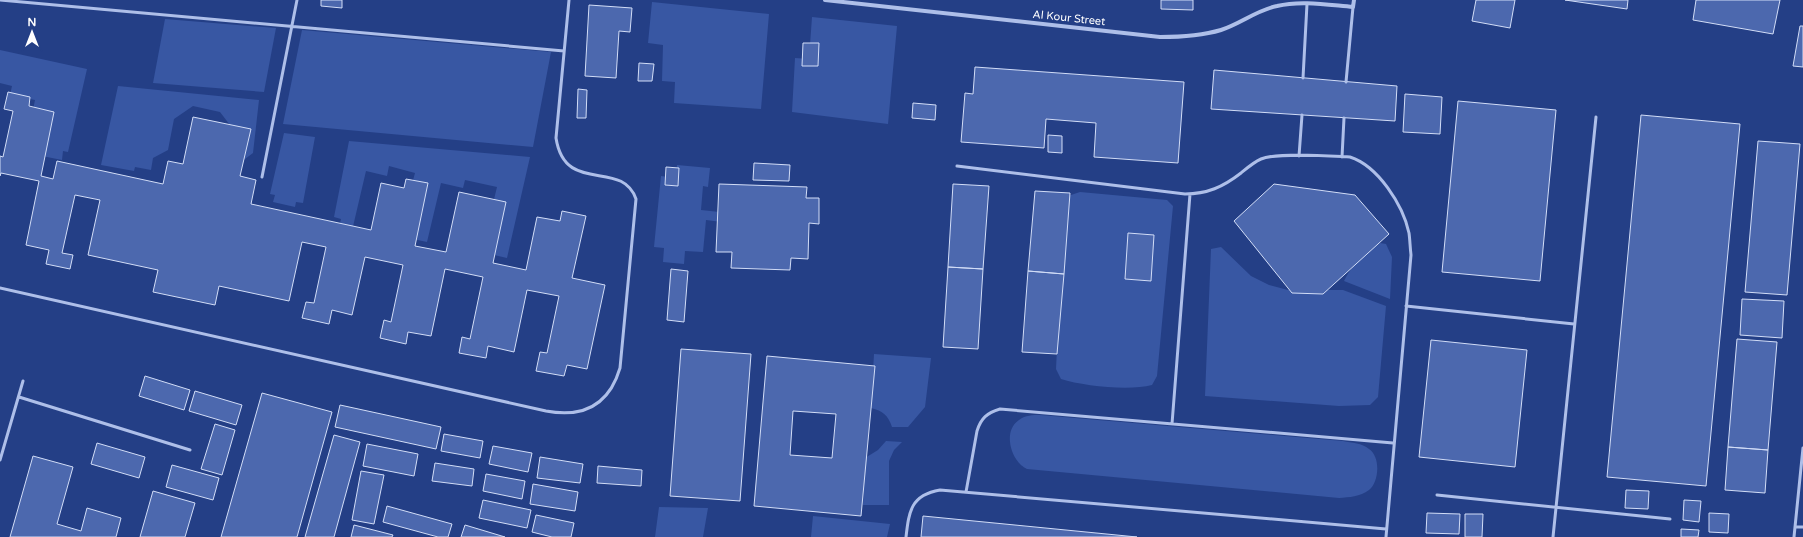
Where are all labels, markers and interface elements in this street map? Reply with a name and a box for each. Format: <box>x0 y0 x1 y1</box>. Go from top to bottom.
street label: Al Kour Street <box>1032 8 1106 28</box>
north arrow <box>12 12 52 52</box>
text: N <box>28 16 36 29</box>

